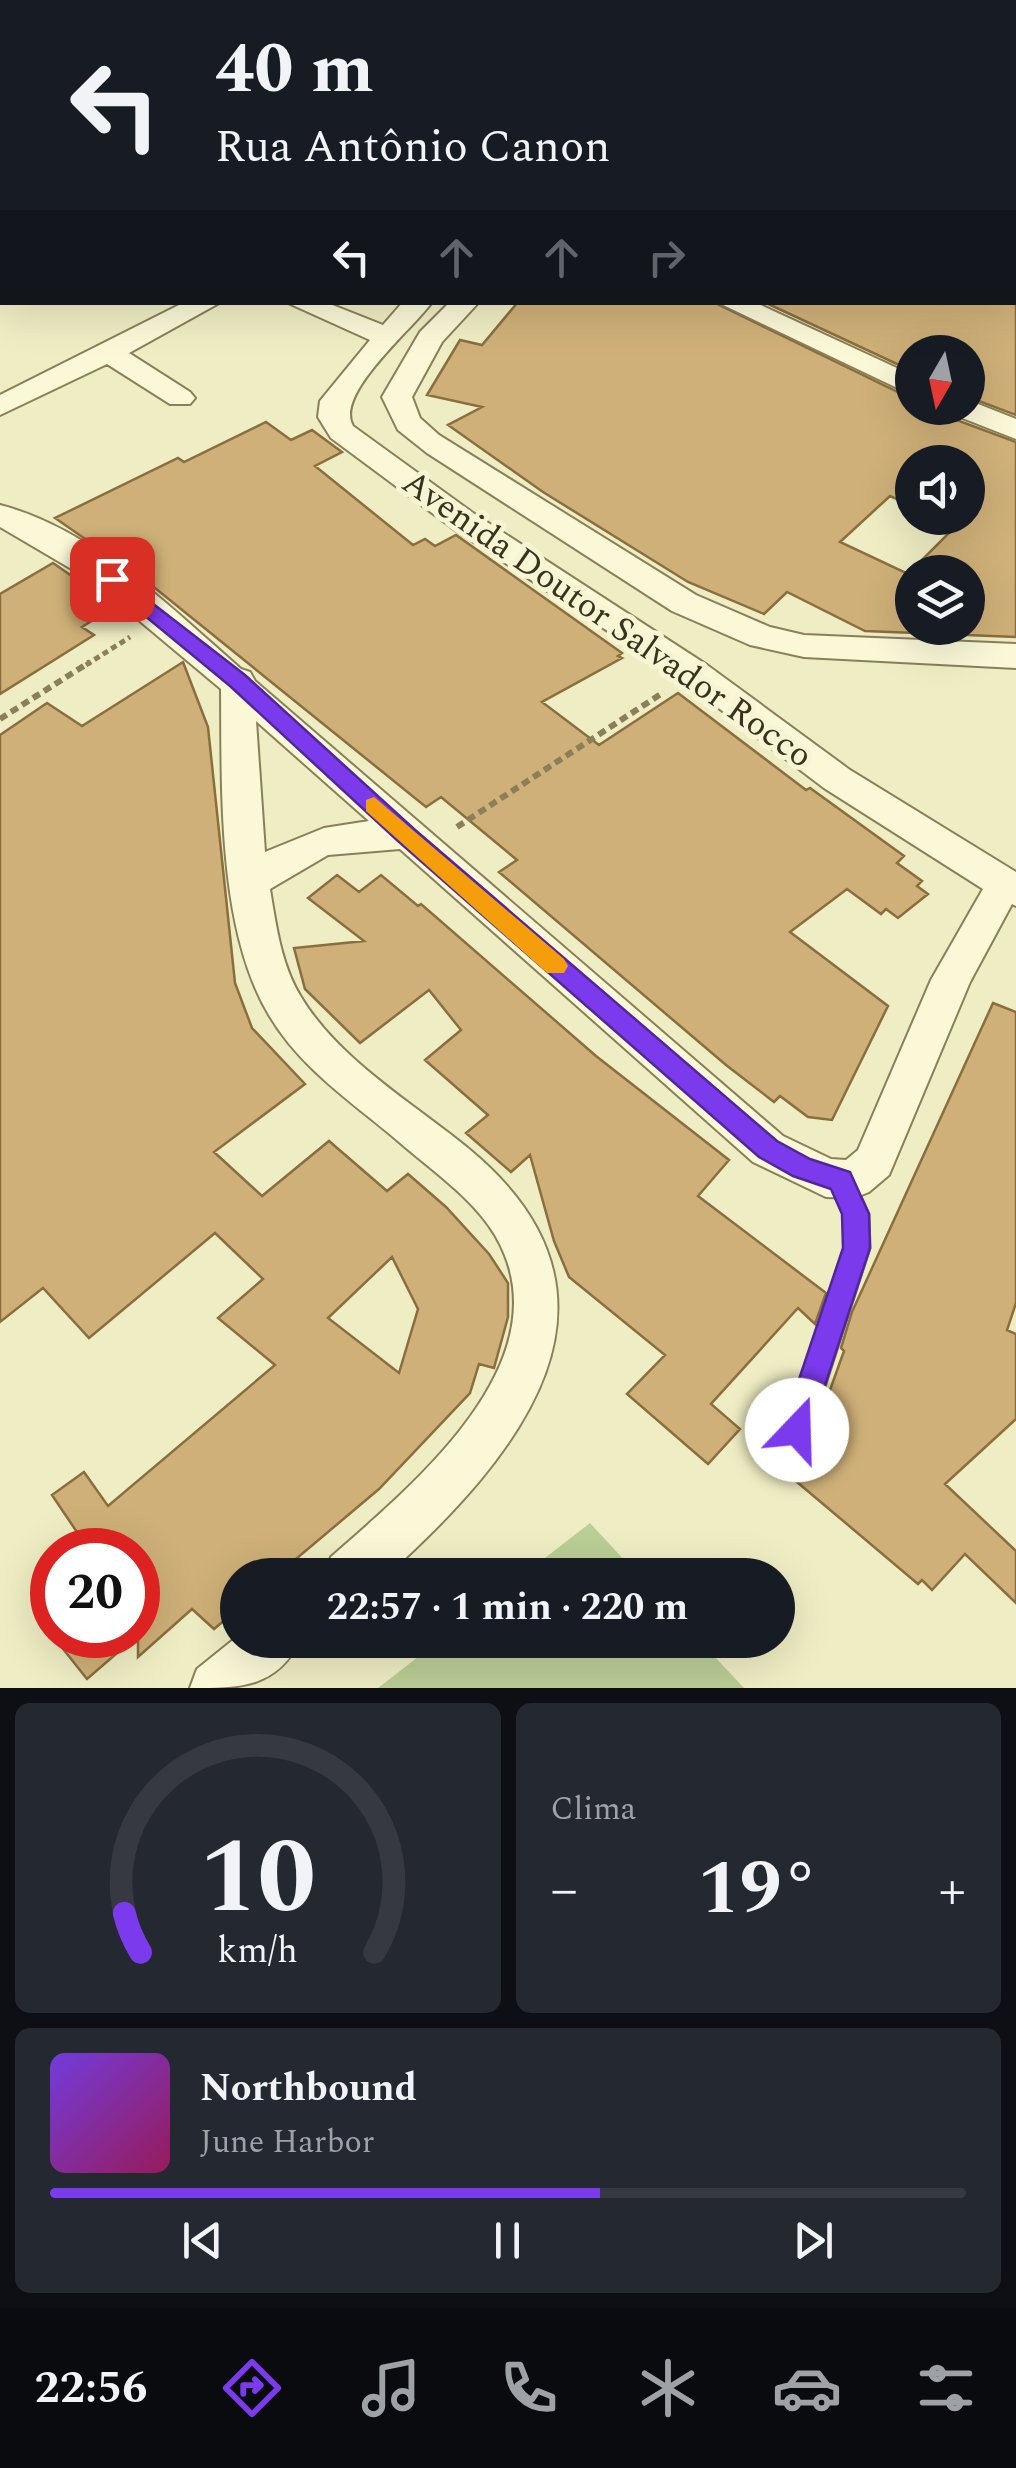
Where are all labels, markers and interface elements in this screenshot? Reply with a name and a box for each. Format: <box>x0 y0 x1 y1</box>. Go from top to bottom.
text: 40 m <box>215 17 374 123</box>
icon: left <box>50 40 180 170</box>
text: Rua Antônio Canon <box>215 113 610 182</box>
icon: left <box>324 230 379 285</box>
icon: ahead <box>429 230 484 285</box>
icon: ahead <box>534 230 589 285</box>
icon: right <box>639 230 694 285</box>
north arrow <box>895 335 985 425</box>
map controls <box>895 335 985 645</box>
button: sound <box>895 445 985 535</box>
street label: Avenida Doutor Salvador Rocco <box>391 457 823 782</box>
pin <box>70 537 155 622</box>
icon: arrive <box>85 552 140 607</box>
button: layers <box>895 555 985 645</box>
position arrow <box>745 1378 849 1482</box>
speed limit sign: 20 <box>30 1528 160 1658</box>
text: 22:57 · 1 min · 220 m <box>327 1579 688 1637</box>
text: Clima <box>551 1785 636 1834</box>
text: 10 <box>199 1800 316 1958</box>
text: 19° <box>697 1833 819 1947</box>
text: − <box>551 1849 578 1932</box>
text: + <box>938 1849 966 1932</box>
text: km/h <box>218 1924 298 1979</box>
text: Northbound <box>200 2060 417 2118</box>
text: June Harbor <box>200 2118 375 2167</box>
icon: previous <box>175 2213 230 2268</box>
icon: pause <box>480 2213 535 2268</box>
icon: next <box>786 2213 841 2268</box>
icon: directions <box>217 2353 287 2423</box>
icon: music <box>356 2353 426 2423</box>
icon: phone <box>494 2353 564 2423</box>
icon: climate <box>633 2353 703 2423</box>
icon: car <box>772 2353 842 2423</box>
icon: filters <box>911 2353 981 2423</box>
text: 22:56 <box>34 2354 148 2423</box>

